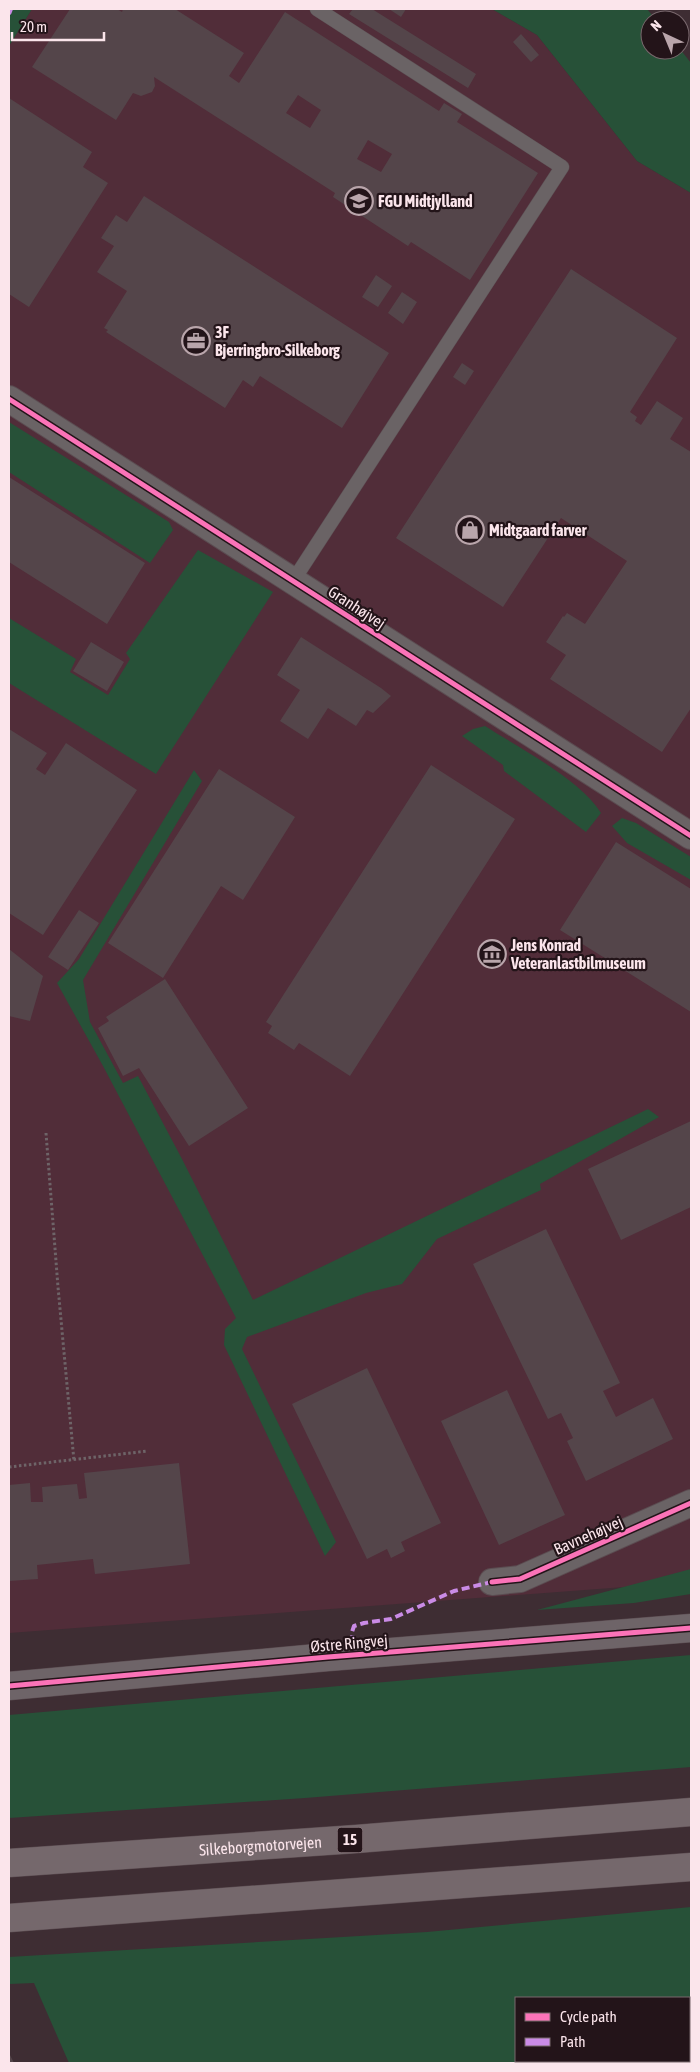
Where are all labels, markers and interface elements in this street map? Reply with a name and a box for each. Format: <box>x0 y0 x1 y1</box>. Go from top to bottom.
scale bar <box>12 10 105 42</box>
north arrow <box>640 10 690 60</box>
text: N <box>647 17 664 34</box>
text: 20 m <box>20 18 47 35</box>
school or university icon: FGU Midtjylland <box>344 186 374 216</box>
place label: FGU Midtjylland <box>378 192 473 210</box>
place label: 3F Bjerringbro-Silkeborg <box>215 323 340 359</box>
office icon: 3F Bjerringbro-Silkeborg <box>181 326 211 356</box>
shop icon: Midtgaard farver <box>455 515 485 545</box>
place label: Midtgaard farver <box>489 521 587 539</box>
street label: Granhøjvej <box>325 582 389 633</box>
place label: Jens Konrad Veteranlastbilmuseum <box>510 936 646 972</box>
museum icon: Jens Konrad Veteranlastbilmuseum <box>477 939 507 969</box>
street label: Bavnehøjvej <box>551 1512 625 1559</box>
street label: Østre Ringvej <box>310 1631 388 1656</box>
road number: 15 <box>338 1828 362 1852</box>
street label: Silkeborgmotorvejen <box>198 1832 322 1859</box>
legend <box>515 1997 690 2062</box>
text: Cycle path <box>560 2008 617 2025</box>
text: Path <box>560 2033 586 2050</box>

